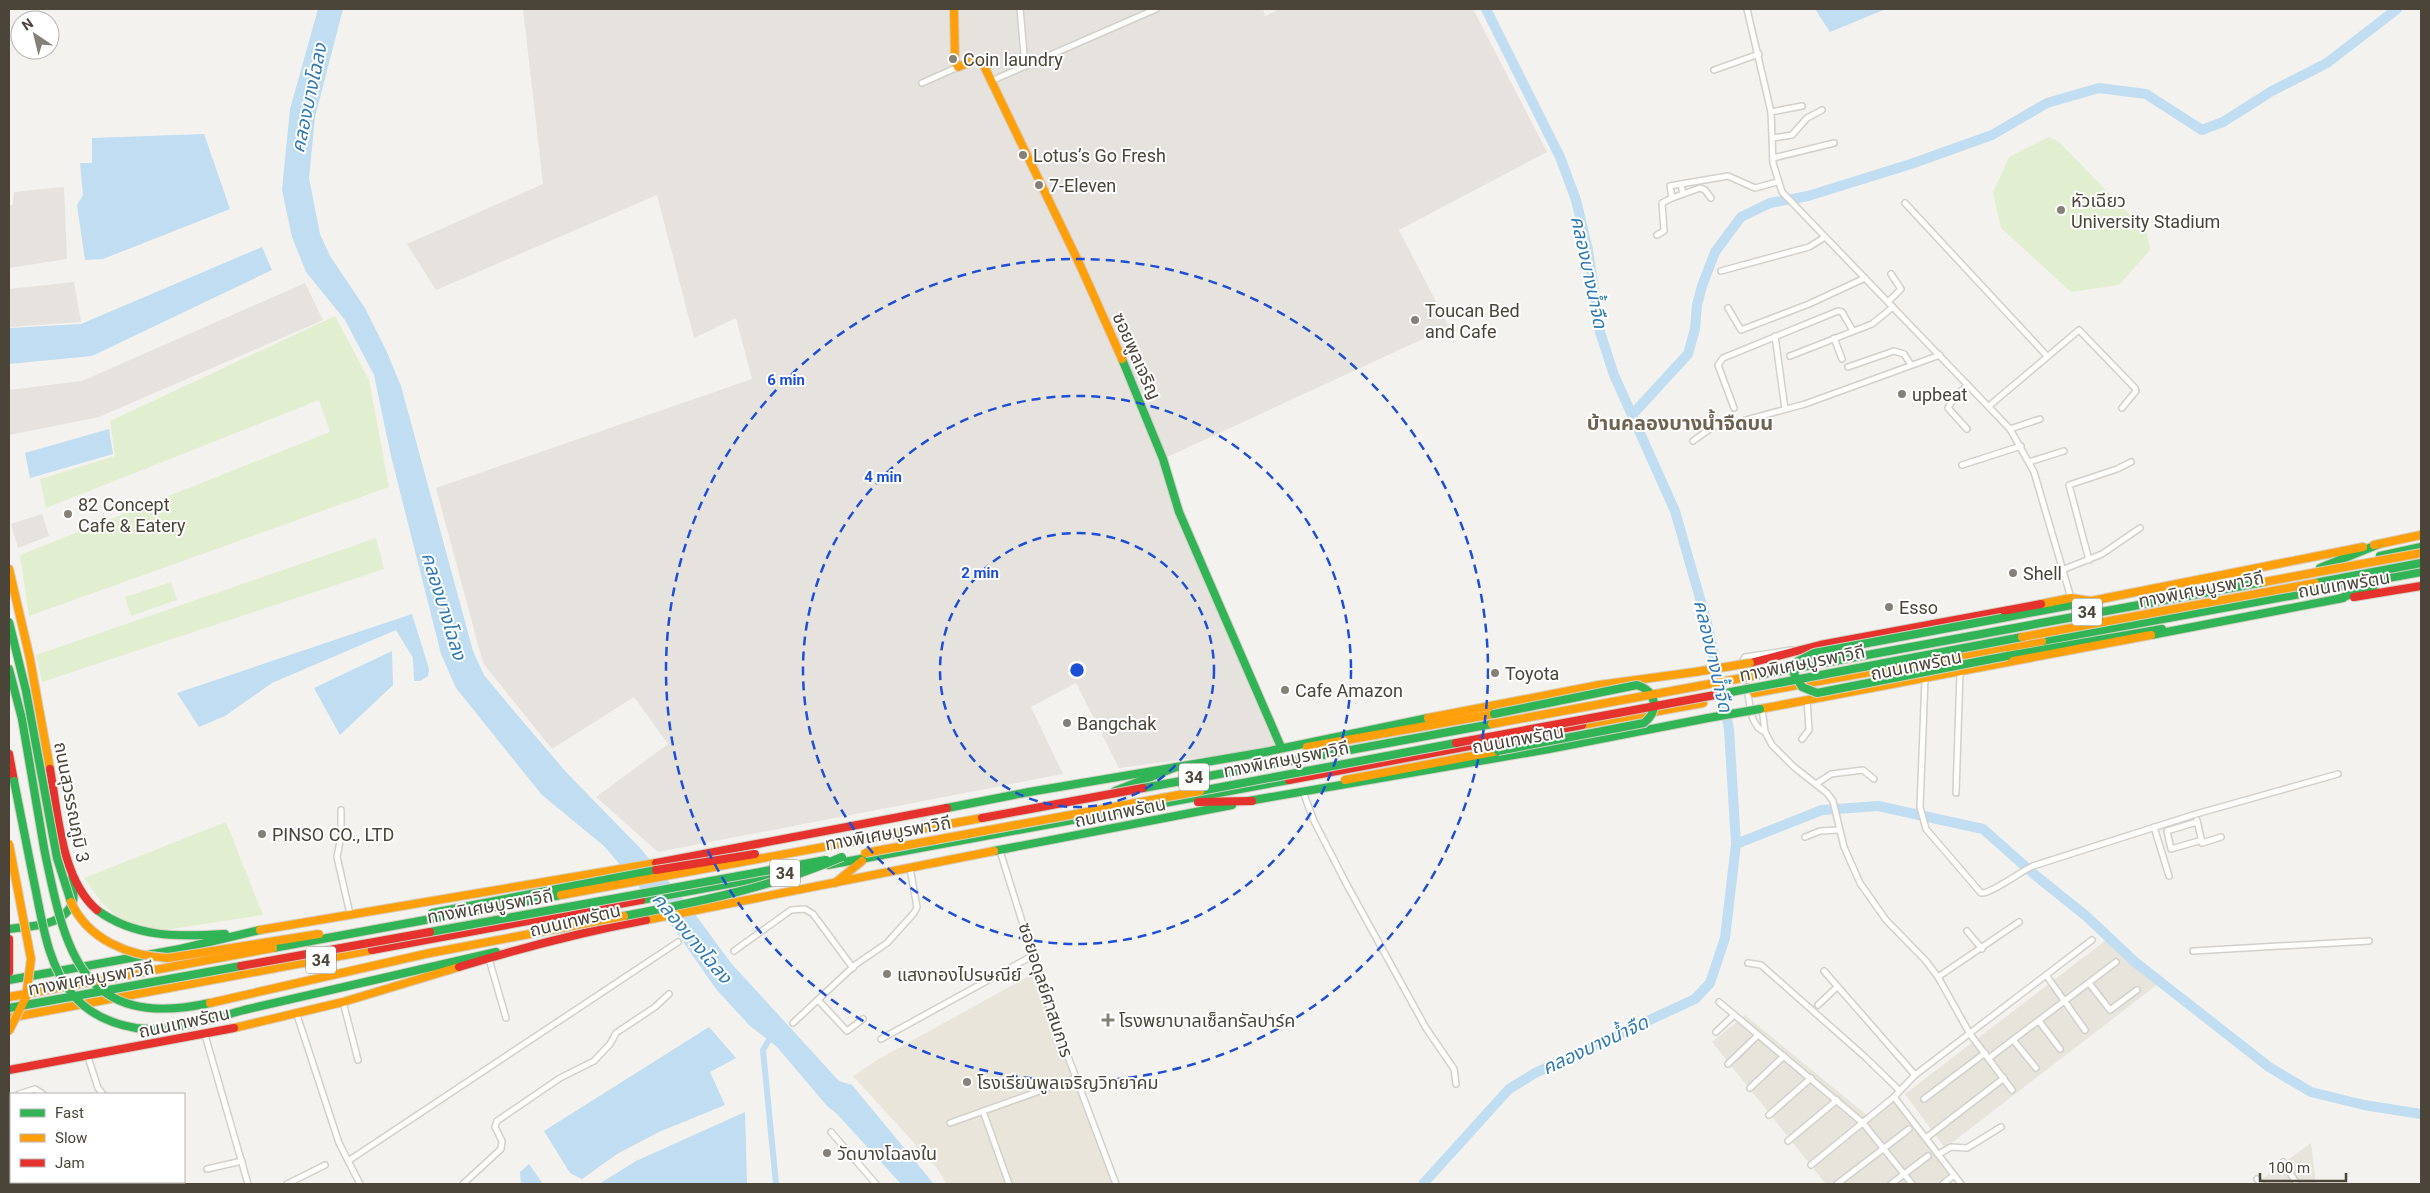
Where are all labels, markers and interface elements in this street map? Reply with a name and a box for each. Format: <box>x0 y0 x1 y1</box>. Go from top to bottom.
north arrow <box>10 10 60 60</box>
text: N <box>19 15 36 34</box>
water label: คลองบางโฉลง <box>286 40 332 155</box>
place label: Coin laundry <box>963 49 1063 70</box>
marker: Coin laundry <box>947 53 959 65</box>
place label: Lotus’s Go Fresh <box>1033 145 1166 166</box>
marker: Lotus’s Go Fresh <box>1017 149 1029 161</box>
place label: 7-Eleven <box>1049 175 1116 196</box>
marker: 7-Eleven <box>1033 179 1045 191</box>
place label: หัวเฉียว University Stadium <box>2071 190 2220 232</box>
marker: หัวเฉียว University Stadium <box>2055 204 2067 216</box>
water label: คลองบางน้ำจืด <box>1566 213 1614 331</box>
place label: Toucan Bed and Cafe <box>1425 300 1520 342</box>
street label: ซอยพูลเจริญ <box>1107 309 1166 404</box>
marker: Toucan Bed and Cafe <box>1409 314 1421 326</box>
text: 6 min <box>767 371 805 389</box>
place label: upbeat <box>1912 384 1967 405</box>
marker: upbeat <box>1896 388 1908 400</box>
district label: บ้านคลองบางน้ำจืดบน <box>1587 409 1773 435</box>
text: 4 min <box>864 468 902 486</box>
place label: 82 Concept Cafe & Eatery <box>78 494 186 536</box>
marker: 82 Concept Cafe & Eatery <box>62 508 74 520</box>
water label: คลองบางโฉลง <box>417 549 471 663</box>
place label: Shell <box>2023 563 2062 584</box>
text: 2 min <box>961 564 999 582</box>
street label: ถนนเทพรัตน <box>2296 566 2392 602</box>
marker: Shell <box>2007 567 2019 579</box>
street label: ทางพิเศษบูรพาวิถี <box>2136 567 2266 613</box>
water label: คลองบางน้ำจืด <box>1689 597 1739 715</box>
place label: Esso <box>1899 597 1938 618</box>
road number: 34 <box>2072 598 2102 626</box>
marker: Esso <box>1883 601 1895 613</box>
street label: ทางพิเศษบูรพาวิถี <box>1737 641 1867 687</box>
street label: ถนนเทพรัตน <box>1868 646 1964 684</box>
centre of rings <box>1068 661 1086 679</box>
place label: Toyota <box>1505 663 1559 684</box>
marker: Toyota <box>1489 667 1501 679</box>
place label: Cafe Amazon <box>1295 680 1403 701</box>
marker: Cafe Amazon <box>1279 684 1291 696</box>
place label: Bangchak <box>1077 713 1157 734</box>
marker: Bangchak <box>1061 717 1073 729</box>
street label: ถนนเทพรัตน <box>1470 721 1566 757</box>
street label: ทางพิเศษบูรพาวิถี <box>1221 737 1351 783</box>
street label: ถนนสุวรรณภูมิ 3 <box>48 740 94 865</box>
road number: 34 <box>1179 764 1209 790</box>
street label: ถนนเทพรัตน <box>1072 793 1168 831</box>
street label: ทางพิเศษบูรพาวิถี <box>823 812 953 856</box>
place label: PINSO CO., LTD <box>272 824 394 845</box>
marker: PINSO CO., LTD <box>256 828 268 840</box>
road number: 34 <box>770 860 800 886</box>
street label: ทางพิเศษบูรพาวิถี <box>425 885 555 929</box>
water label: คลองบางโฉลง <box>647 888 737 989</box>
street label: ถนนเทพรัตน <box>527 899 623 941</box>
street label: ซอยอดุลย์ศาสนการ <box>1013 920 1078 1060</box>
road number: 34 <box>306 946 336 974</box>
street label: ทางพิเศษบูรพาวิถี <box>26 957 156 1001</box>
place label: แสงทองไปรษณีย์ <box>897 964 1022 985</box>
marker: แสงทองไปรษณีย์ <box>881 968 893 980</box>
street label: ถนนเทพรัตน <box>136 1002 232 1042</box>
water label: คลองบางน้ำจืด <box>1538 1008 1653 1080</box>
place label: โรงพยาบาลเซ็ลทรัลปาร์ค <box>1119 1010 1295 1031</box>
marker: โรงพยาบาลเซ็ลทรัลปาร์ค <box>1101 1013 1115 1027</box>
place label: โรงเรียนพูลเจริญวิทยาคม <box>977 1072 1159 1095</box>
marker: โรงเรียนพูลเจริญวิทยาคม <box>961 1076 973 1088</box>
legend <box>10 1093 185 1183</box>
text: Fast <box>55 1104 84 1122</box>
text: Slow <box>55 1129 87 1147</box>
place label: วัดบางโฉลงใน <box>837 1143 937 1164</box>
marker: วัดบางโฉลงใน <box>821 1147 833 1159</box>
scale bar <box>2260 1150 2346 1182</box>
text: Jam <box>55 1154 85 1172</box>
text: 100 m <box>2268 1159 2310 1177</box>

